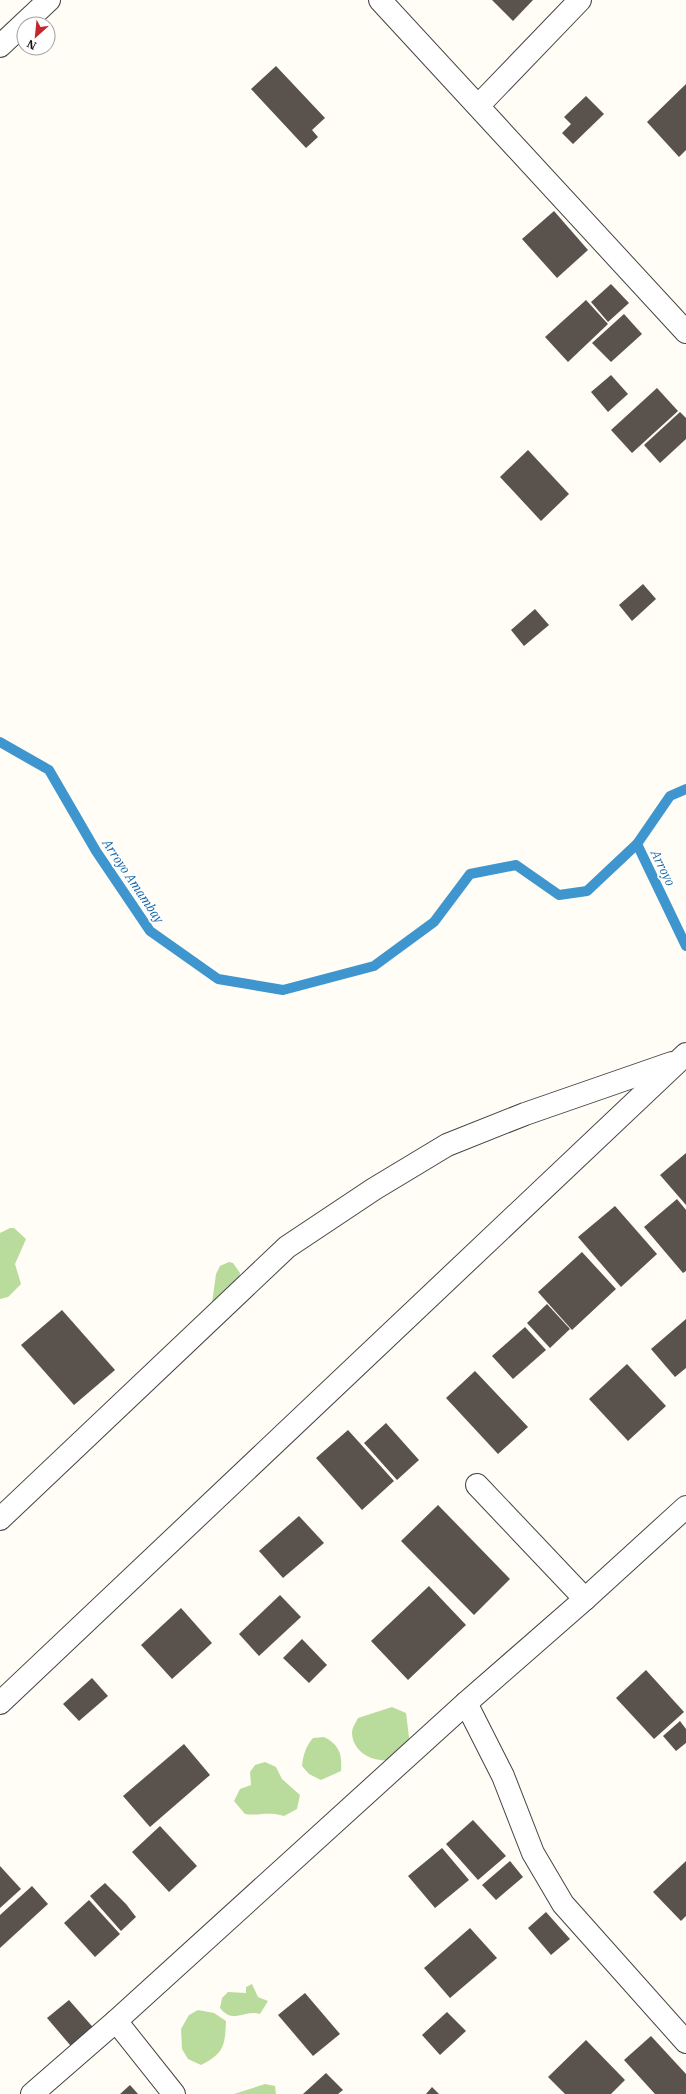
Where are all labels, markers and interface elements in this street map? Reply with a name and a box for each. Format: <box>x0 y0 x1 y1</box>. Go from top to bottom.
north arrow <box>16 16 56 56</box>
text: N <box>24 37 39 53</box>
water label: Arroyo Amambay <box>98 835 168 927</box>
water label: Arroyo <box>647 846 679 889</box>

